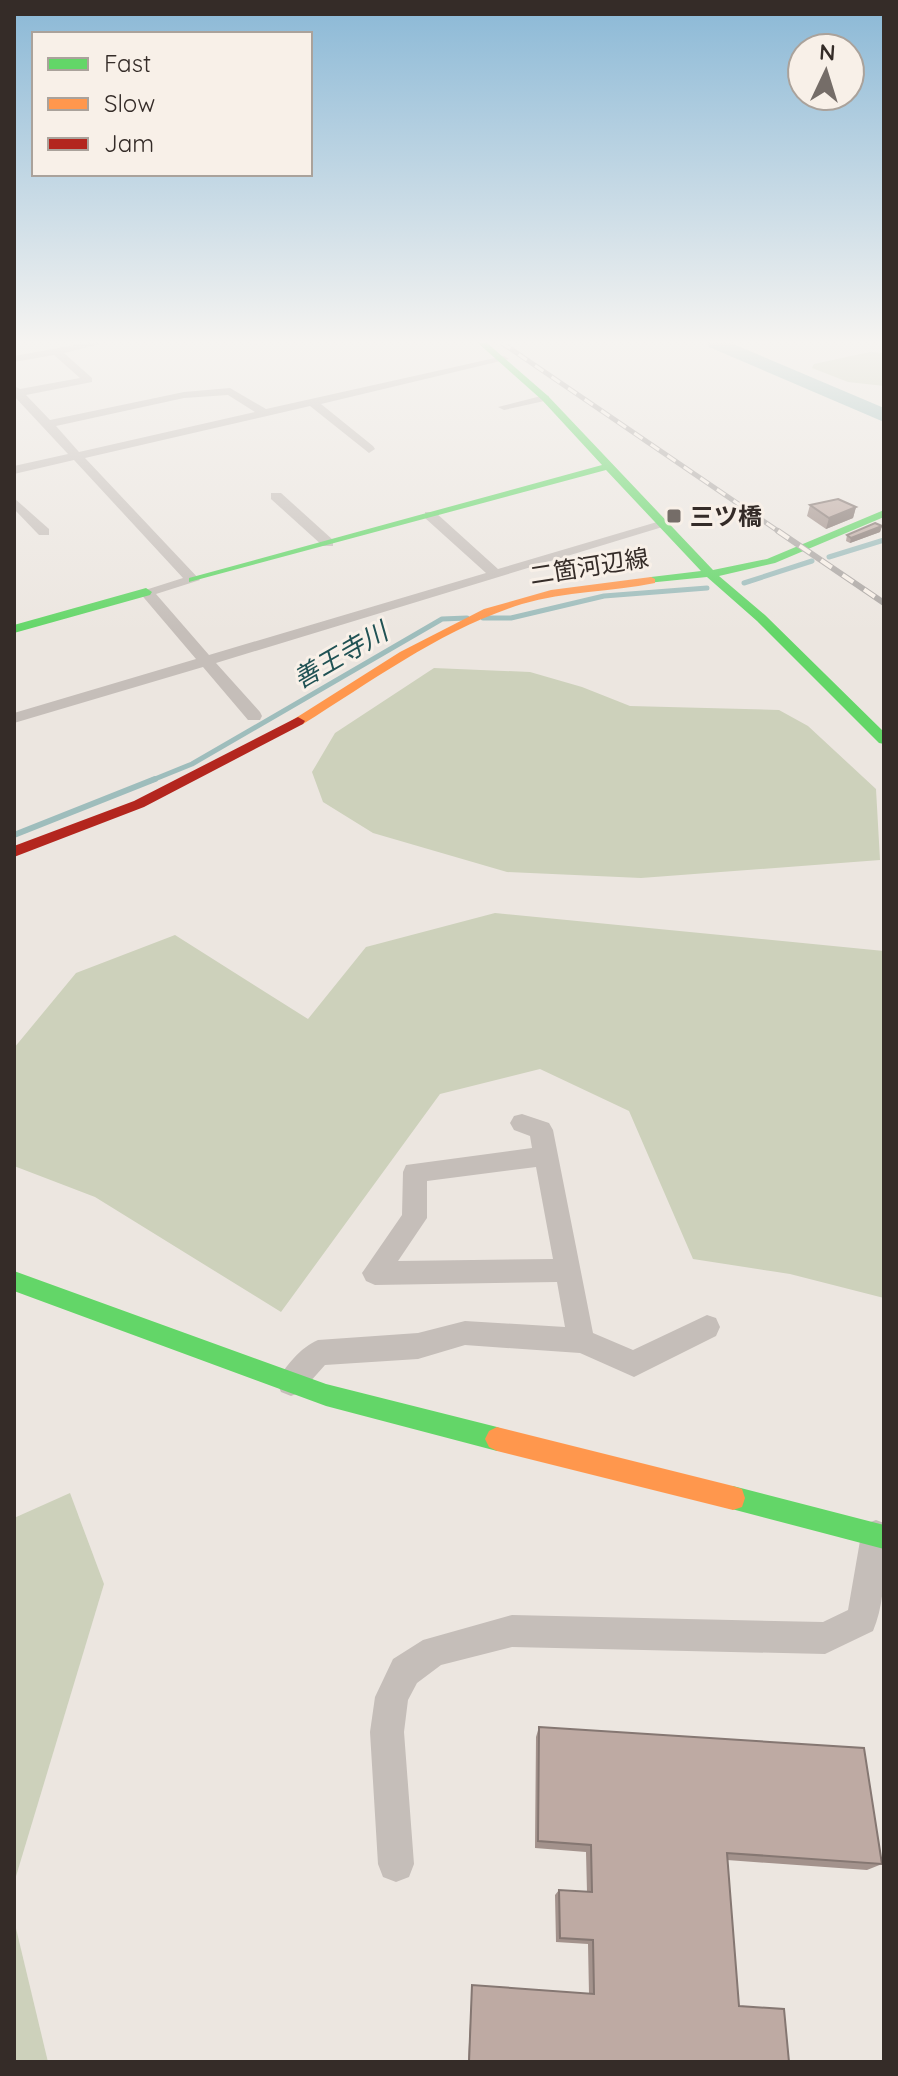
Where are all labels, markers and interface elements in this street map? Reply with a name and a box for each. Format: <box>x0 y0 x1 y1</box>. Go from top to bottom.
legend <box>32 32 312 176</box>
north arrow <box>786 32 866 112</box>
text: N <box>818 38 836 67</box>
text: Fast <box>104 48 151 78</box>
text: Slow <box>104 88 155 118</box>
text: Jam <box>104 128 154 158</box>
place label: 三ツ橋 <box>690 501 762 531</box>
marker: 三ツ橋 <box>665 507 683 525</box>
street label: 二箇河辺線 <box>527 542 651 590</box>
water label: 善王寺川 <box>287 613 396 695</box>

